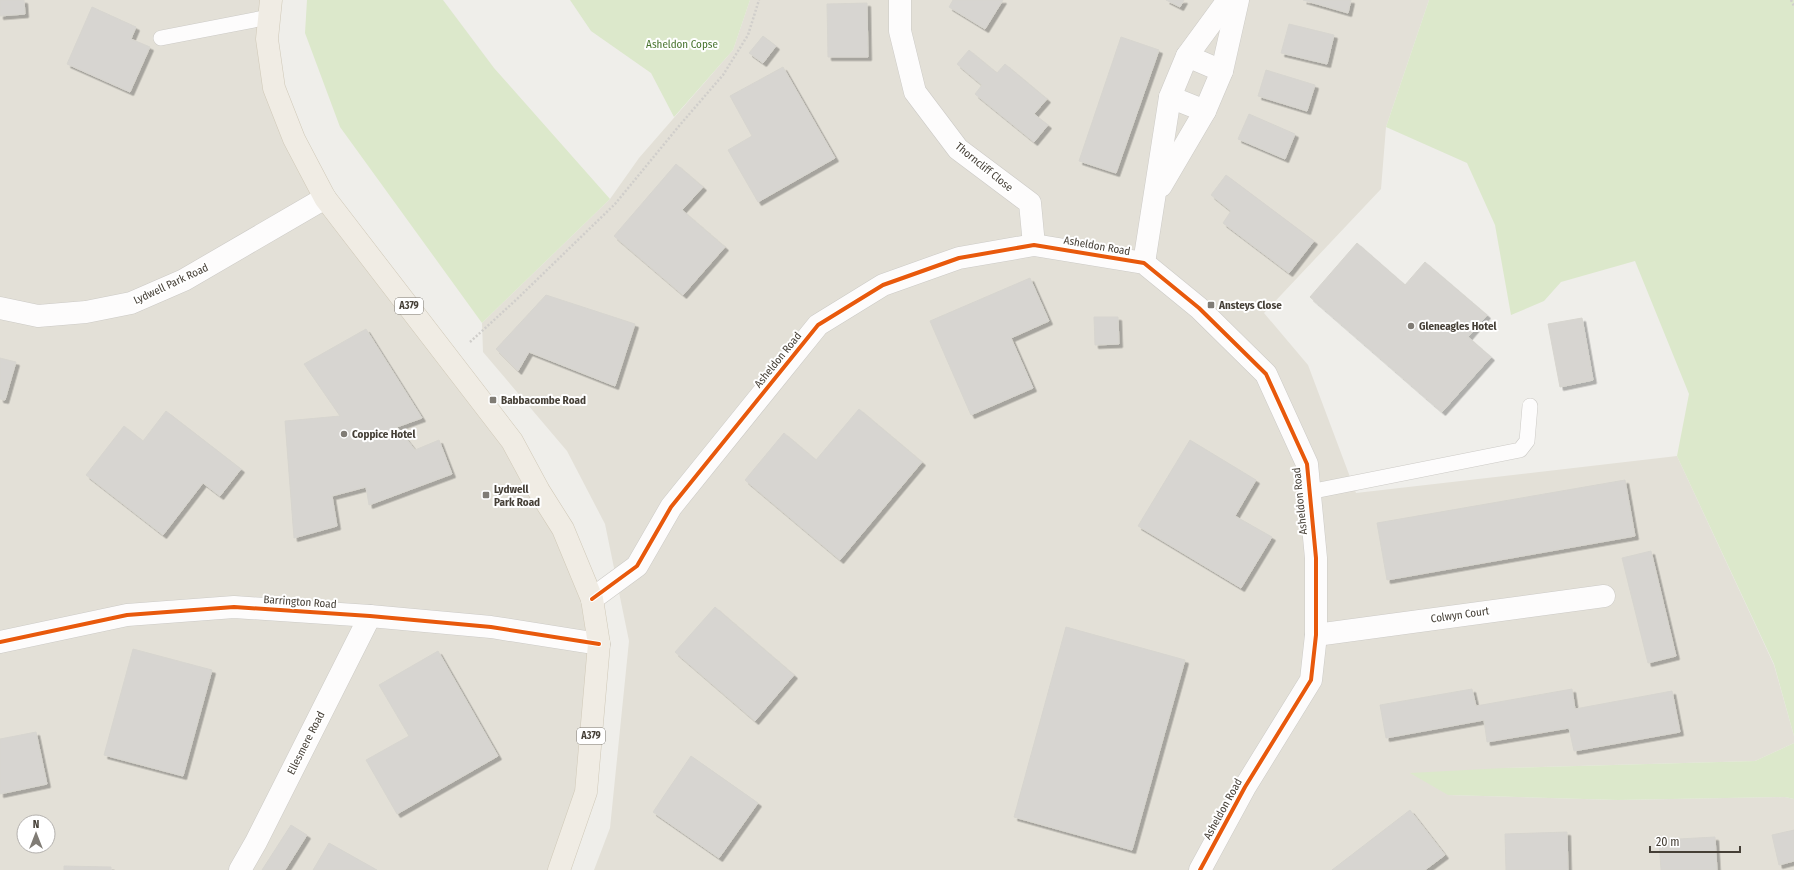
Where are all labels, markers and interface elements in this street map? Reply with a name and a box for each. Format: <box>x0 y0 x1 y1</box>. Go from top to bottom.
park label: Asheldon Copse <box>646 38 718 51</box>
street label: Thorncliff Close <box>953 140 1015 194</box>
street label: Asheldon Road <box>1063 234 1131 258</box>
street label: Lydwell Park Road <box>132 261 210 307</box>
road number: A379 <box>395 298 423 314</box>
place label: Ansteys Close <box>1218 299 1282 312</box>
marker: Ansteys Close <box>1206 300 1216 310</box>
place label: Gleneagles Hotel <box>1419 320 1497 333</box>
marker: Gleneagles Hotel <box>1406 321 1416 331</box>
street label: Asheldon Road <box>752 330 804 390</box>
place label: Babbacombe Road <box>501 394 586 407</box>
marker: Babbacombe Road <box>488 395 498 405</box>
place label: Coppice Hotel <box>352 428 416 441</box>
marker: Coppice Hotel <box>339 429 349 439</box>
street label: Asheldon Road <box>1290 467 1310 535</box>
place label: Lydwell Park Road <box>494 483 540 509</box>
marker: Lydwell Park Road <box>481 490 491 500</box>
street label: Barrington Road <box>263 593 337 611</box>
street label: Colwyn Court <box>1430 604 1490 626</box>
street label: Ellesmere Road <box>284 709 328 777</box>
road number: A379 <box>577 728 605 744</box>
street label: Asheldon Road <box>1201 776 1245 842</box>
north arrow <box>16 814 56 854</box>
text: N <box>33 818 39 831</box>
scale bar <box>1650 828 1740 854</box>
text: 20 m <box>1656 835 1680 849</box>

